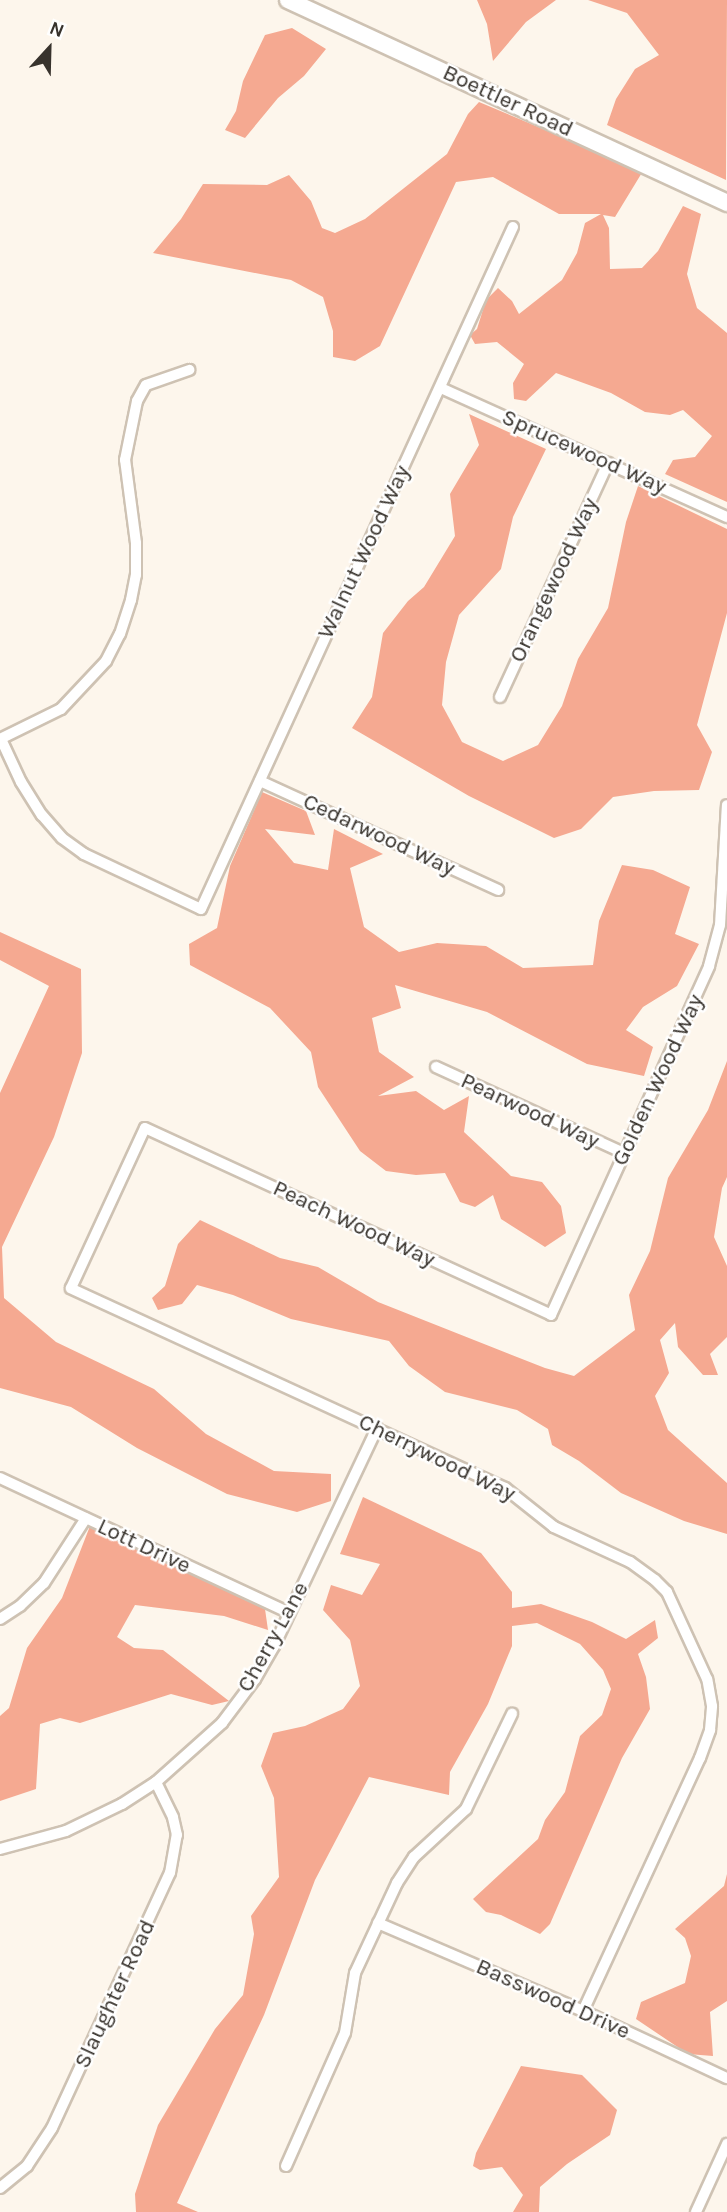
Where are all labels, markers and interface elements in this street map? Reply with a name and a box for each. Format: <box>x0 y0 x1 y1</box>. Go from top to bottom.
north arrow <box>14 14 84 84</box>
text: N <box>46 17 67 42</box>
street label: Boettler Road <box>438 59 578 143</box>
street label: Sprucewood Way <box>497 403 671 501</box>
street label: Walnut Wood Way <box>312 461 416 643</box>
street label: Orangewood Way <box>504 493 604 667</box>
street label: Cedarwood Way <box>299 788 459 882</box>
street label: Golden Wood Way <box>606 990 710 1170</box>
street label: Pearwood Way <box>456 1067 604 1155</box>
street label: Peach Wood Way <box>269 1174 439 1274</box>
street label: Cherrywood Way <box>354 1408 520 1508</box>
street label: Lott Drive <box>93 1512 195 1580</box>
street label: Cherry Lane <box>231 1577 315 1697</box>
street label: Slaughter Road <box>68 1915 162 2073</box>
street label: Basswood Drive <box>472 1953 634 2045</box>

